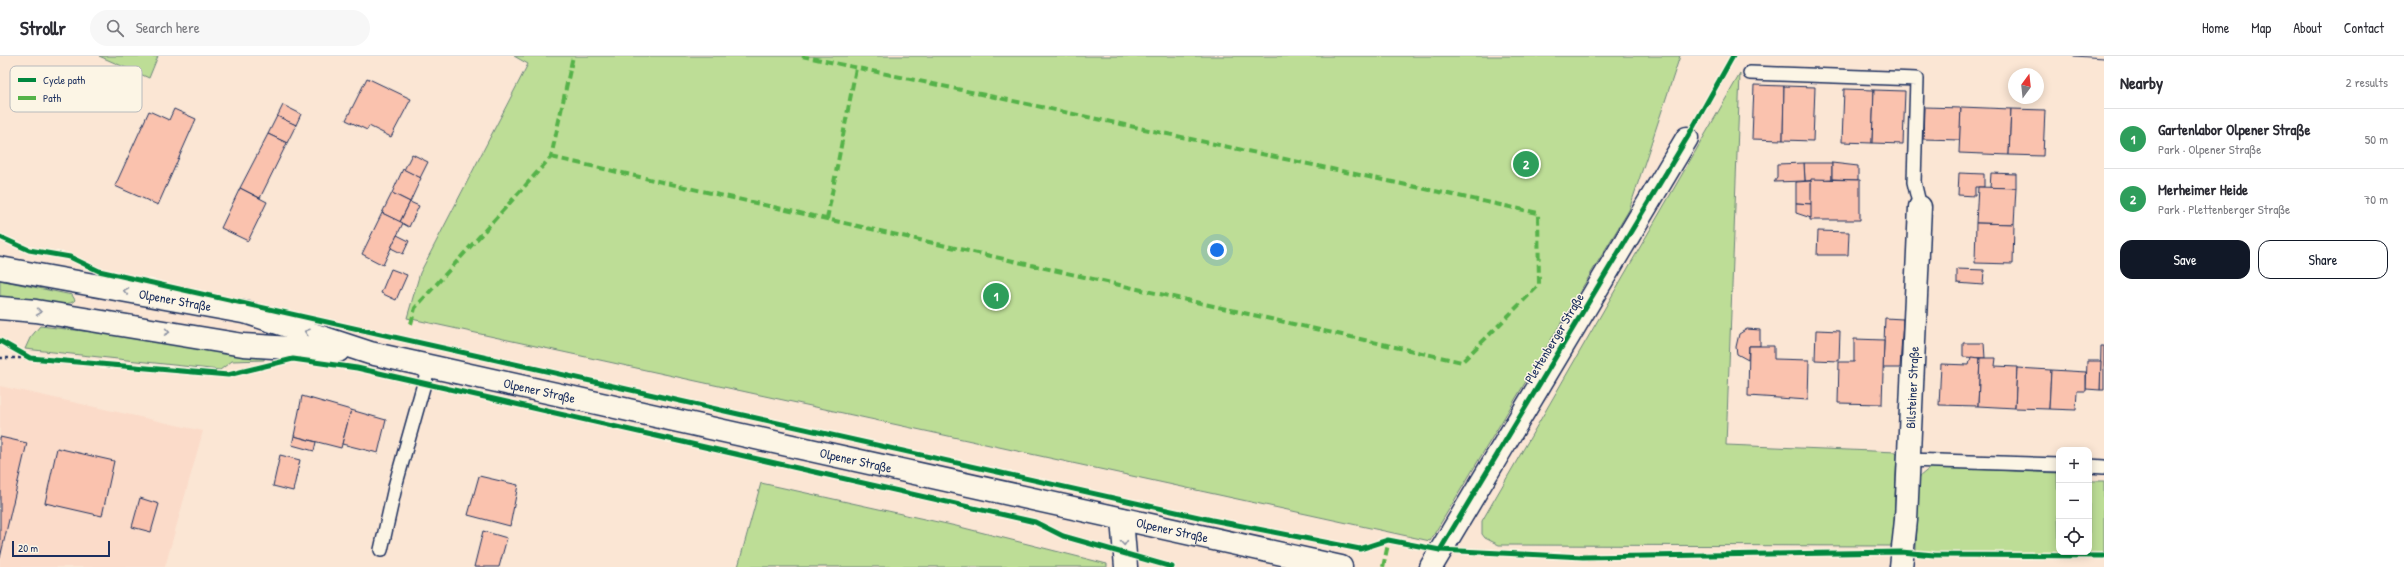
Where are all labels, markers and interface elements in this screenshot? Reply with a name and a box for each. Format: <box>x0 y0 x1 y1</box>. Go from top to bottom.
search box <box>90 10 370 46</box>
text: Strollr <box>20 15 66 41</box>
icon: search <box>104 17 126 39</box>
text: Search here <box>136 17 200 38</box>
text: Home <box>2202 18 2229 37</box>
text: Map <box>2251 18 2271 37</box>
text: About <box>2293 18 2322 37</box>
text: Contact <box>2344 18 2384 37</box>
legend <box>10 66 142 112</box>
north arrow <box>2008 68 2044 104</box>
text: Nearby <box>2120 71 2163 94</box>
text: Cycle path <box>43 73 86 87</box>
text: 2 results <box>2346 73 2388 91</box>
text: Path <box>43 91 61 105</box>
text: Gartenlabor Olpener Straße <box>2158 119 2310 140</box>
text: 1 <box>2131 130 2135 148</box>
text: 50 m <box>2365 130 2388 148</box>
text: Park · Olpener Straße <box>2158 140 2261 158</box>
pin: 2 <box>1513 149 1539 179</box>
text: Merheimer Heide <box>2158 179 2248 200</box>
text: 2 <box>2130 190 2136 208</box>
text: 70 m <box>2364 190 2388 208</box>
text: Park · Plettenberger Straße <box>2158 200 2290 218</box>
your location <box>1207 240 1227 260</box>
button: Save <box>2120 240 2250 279</box>
button: Share <box>2258 240 2388 279</box>
pin: 1 <box>983 281 1009 311</box>
street label: Olpener Straße <box>138 284 213 315</box>
one-way arrow <box>123 287 129 296</box>
street label: Plettenberger Straße <box>1520 290 1588 386</box>
one-way arrow <box>36 307 42 316</box>
one-way arrow <box>164 327 170 336</box>
one-way arrow <box>303 328 310 337</box>
street label: Bilsteiner Straße <box>1901 346 1923 429</box>
street label: Olpener Straße <box>502 374 577 407</box>
street label: Olpener Straße <box>818 443 894 477</box>
map controls <box>2056 447 2092 555</box>
button: + <box>2056 447 2092 483</box>
button: − <box>2056 483 2092 519</box>
street label: Olpener Straße <box>1135 513 1210 546</box>
button: locate <box>2056 519 2092 555</box>
scale bar <box>12 539 110 558</box>
one-way arrow <box>1119 540 1128 546</box>
text: 20 m <box>18 541 38 555</box>

